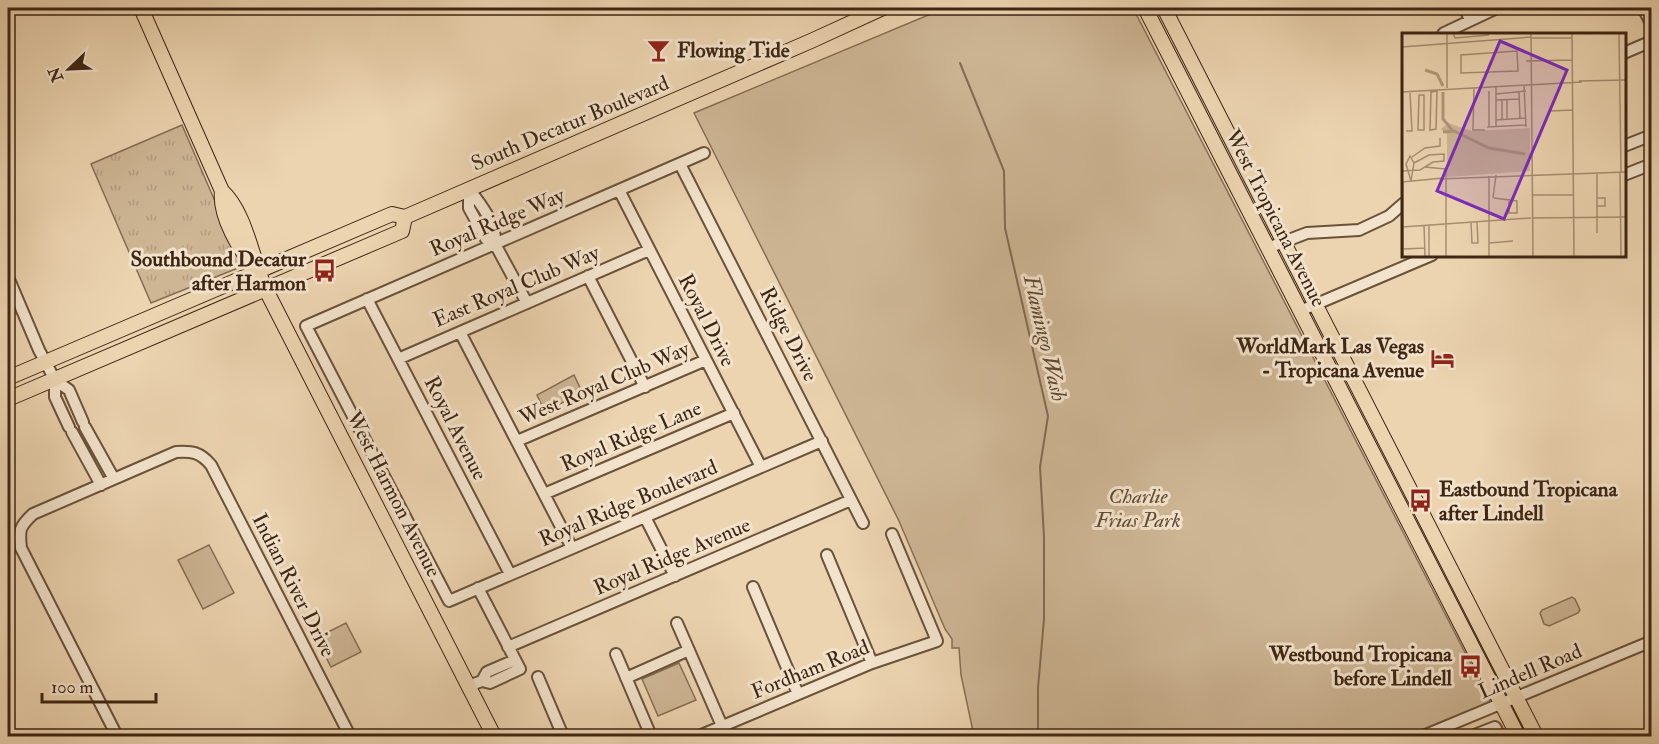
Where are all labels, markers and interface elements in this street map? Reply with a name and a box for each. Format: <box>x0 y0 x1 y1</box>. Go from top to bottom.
inset map <box>1402 33 1626 256</box>
bar icon: Flowing Tide <box>646 37 672 63</box>
place label: Flowing Tide <box>677 37 790 64</box>
north arrow <box>39 39 99 99</box>
text: N <box>44 63 69 86</box>
street label: South Decatur Boulevard <box>467 69 674 177</box>
street label: West Tropicana Avenue <box>1219 124 1332 312</box>
street label: Royal Ridge Way <box>426 182 569 263</box>
street label: East Royal Club Way <box>429 239 604 334</box>
place label: Southbound Decatur after Harmon <box>130 246 307 297</box>
bus stop icon: Southbound Decatur after Harmon <box>311 258 337 284</box>
street label: Royal Drive <box>672 269 741 371</box>
water label: Flamingo Wash <box>1017 271 1073 404</box>
street label: Ridge Drive <box>753 282 824 386</box>
place label: WorldMark Las Vegas - Tropicana Avenue <box>1235 333 1424 384</box>
street label: West Royal Club Way <box>514 335 694 432</box>
hotel icon: WorldMark Las Vegas - Tropicana Avenue <box>1429 345 1455 371</box>
street label: Royal Avenue <box>418 372 493 485</box>
street label: Royal Ridge Lane <box>557 395 706 478</box>
street label: West Harmon Avenue <box>340 406 447 582</box>
street label: Royal Ridge Boulevard <box>535 453 722 553</box>
place label: Eastbound Tropicana after Lindell <box>1439 476 1619 527</box>
park label: Charlie Frias Park <box>1094 483 1181 534</box>
bus stop icon: Eastbound Tropicana after Lindell <box>1408 488 1434 514</box>
street label: Indian River Drive <box>246 509 341 662</box>
street label: Royal Ridge Avenue <box>590 511 755 602</box>
street label: Fordham Road <box>747 633 874 705</box>
street label: Lindell Road <box>1474 637 1587 705</box>
place label: Westbound Tropicana before Lindell <box>1268 641 1453 692</box>
bus stop icon: Westbound Tropicana before Lindell <box>1457 653 1483 679</box>
scale bar <box>42 666 156 704</box>
text: 100 m <box>51 676 94 699</box>

